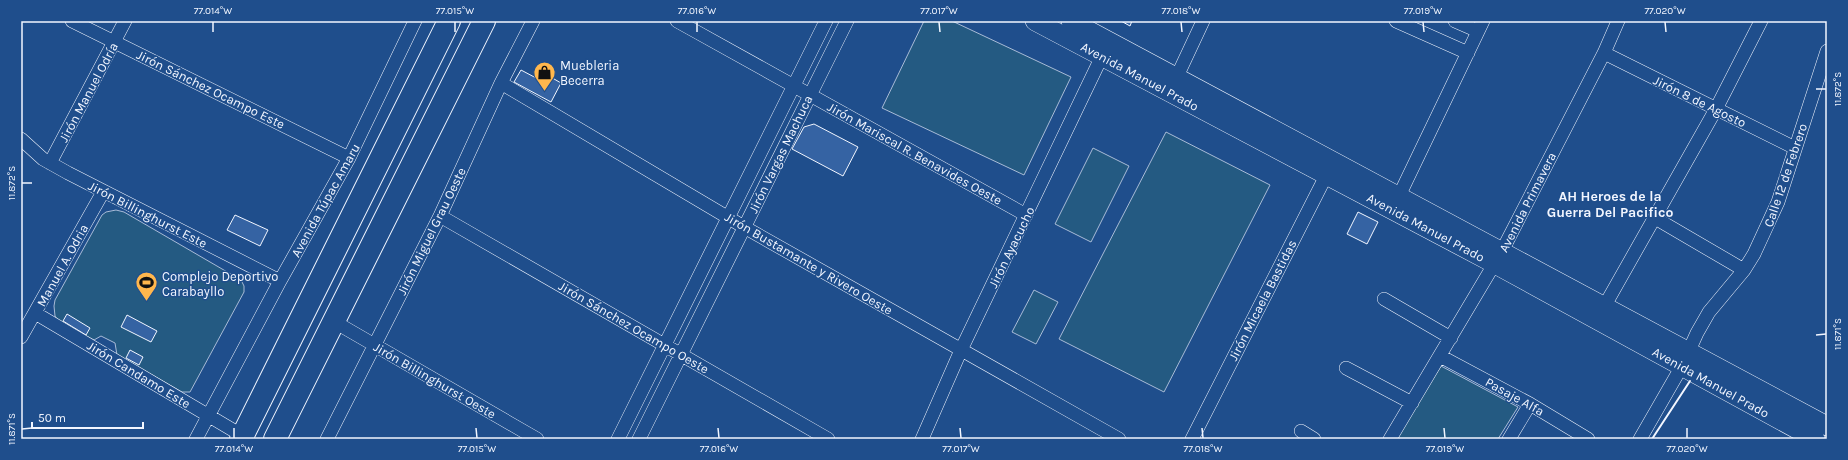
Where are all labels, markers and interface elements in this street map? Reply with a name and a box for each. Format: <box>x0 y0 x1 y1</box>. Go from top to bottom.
text: 77.014°W <box>194 5 232 17</box>
text: 77.015°W <box>436 5 474 17</box>
text: 77.016°W <box>678 5 716 17</box>
text: 77.017°W <box>920 5 958 17</box>
text: 77.018°W <box>1162 5 1201 17</box>
text: 77.019°W <box>1404 5 1442 17</box>
text: 77.020°W <box>1644 5 1686 17</box>
street label: Avenida Manuel Prado <box>1078 39 1201 114</box>
street label: Jirón Manuel Odría <box>56 40 121 145</box>
street label: Jirón Sánchez Ocampo Este <box>134 47 288 132</box>
place label: Muebleria Becerra <box>560 58 619 88</box>
shop icon: Muebleria Becerra <box>532 59 558 92</box>
text: 11.872°S <box>1832 72 1844 106</box>
street label: Jirón 8 de Agosto <box>1651 73 1749 130</box>
street label: Jirón Vargas Machuca <box>745 93 816 216</box>
street label: Jirón Mariscal R. Benavides Oeste <box>825 99 1005 208</box>
street label: Calle 12 de Febrero <box>1761 121 1810 229</box>
street label: Avenida Túpac Amaru <box>288 141 363 260</box>
street label: Avenida Primavera <box>1496 150 1559 255</box>
street label: Jirón Miguel Grau Oeste <box>394 165 469 297</box>
text: 11.872°S <box>6 166 18 200</box>
street label: Jirón Billinghurst Este <box>86 178 210 251</box>
district label: AH Heroes de la Guerra Del Pacifico <box>1547 188 1673 221</box>
street label: Avenida Manuel Prado <box>1364 190 1487 265</box>
street label: Jirón Ayacucho <box>985 204 1038 290</box>
street label: Jirón Bustamante y Rivero Oeste <box>722 209 895 318</box>
street label: Manuel A. Odria <box>34 221 91 309</box>
street label: Jirón Micaela Bastidas <box>1225 237 1300 363</box>
place label: Complejo Deportivo Carabayllo <box>162 269 278 299</box>
sports icon: Complejo Deportivo Carabayllo <box>133 270 159 303</box>
street label: Jirón Sánchez Ocampo Oeste <box>556 278 712 377</box>
text: 11.871°S <box>1832 318 1844 350</box>
street label: Jirón Candamo Este <box>84 338 193 411</box>
street label: Jirón Billinghurst Oeste <box>371 339 499 422</box>
street label: Avenida Manuel Prado <box>1650 344 1772 421</box>
street label: Pasaje Alfa <box>1483 374 1547 419</box>
scale bar <box>32 404 143 430</box>
text: 50 m <box>38 411 66 425</box>
text: 11.871°S <box>6 413 18 445</box>
text: 77.014°W <box>215 443 253 455</box>
text: 77.015°W <box>458 443 496 455</box>
text: 77.016°W <box>700 443 738 455</box>
text: 77.017°W <box>942 443 980 455</box>
text: 77.018°W <box>1184 443 1223 455</box>
text: 77.019°W <box>1426 443 1464 455</box>
text: 77.020°W <box>1666 443 1708 455</box>

